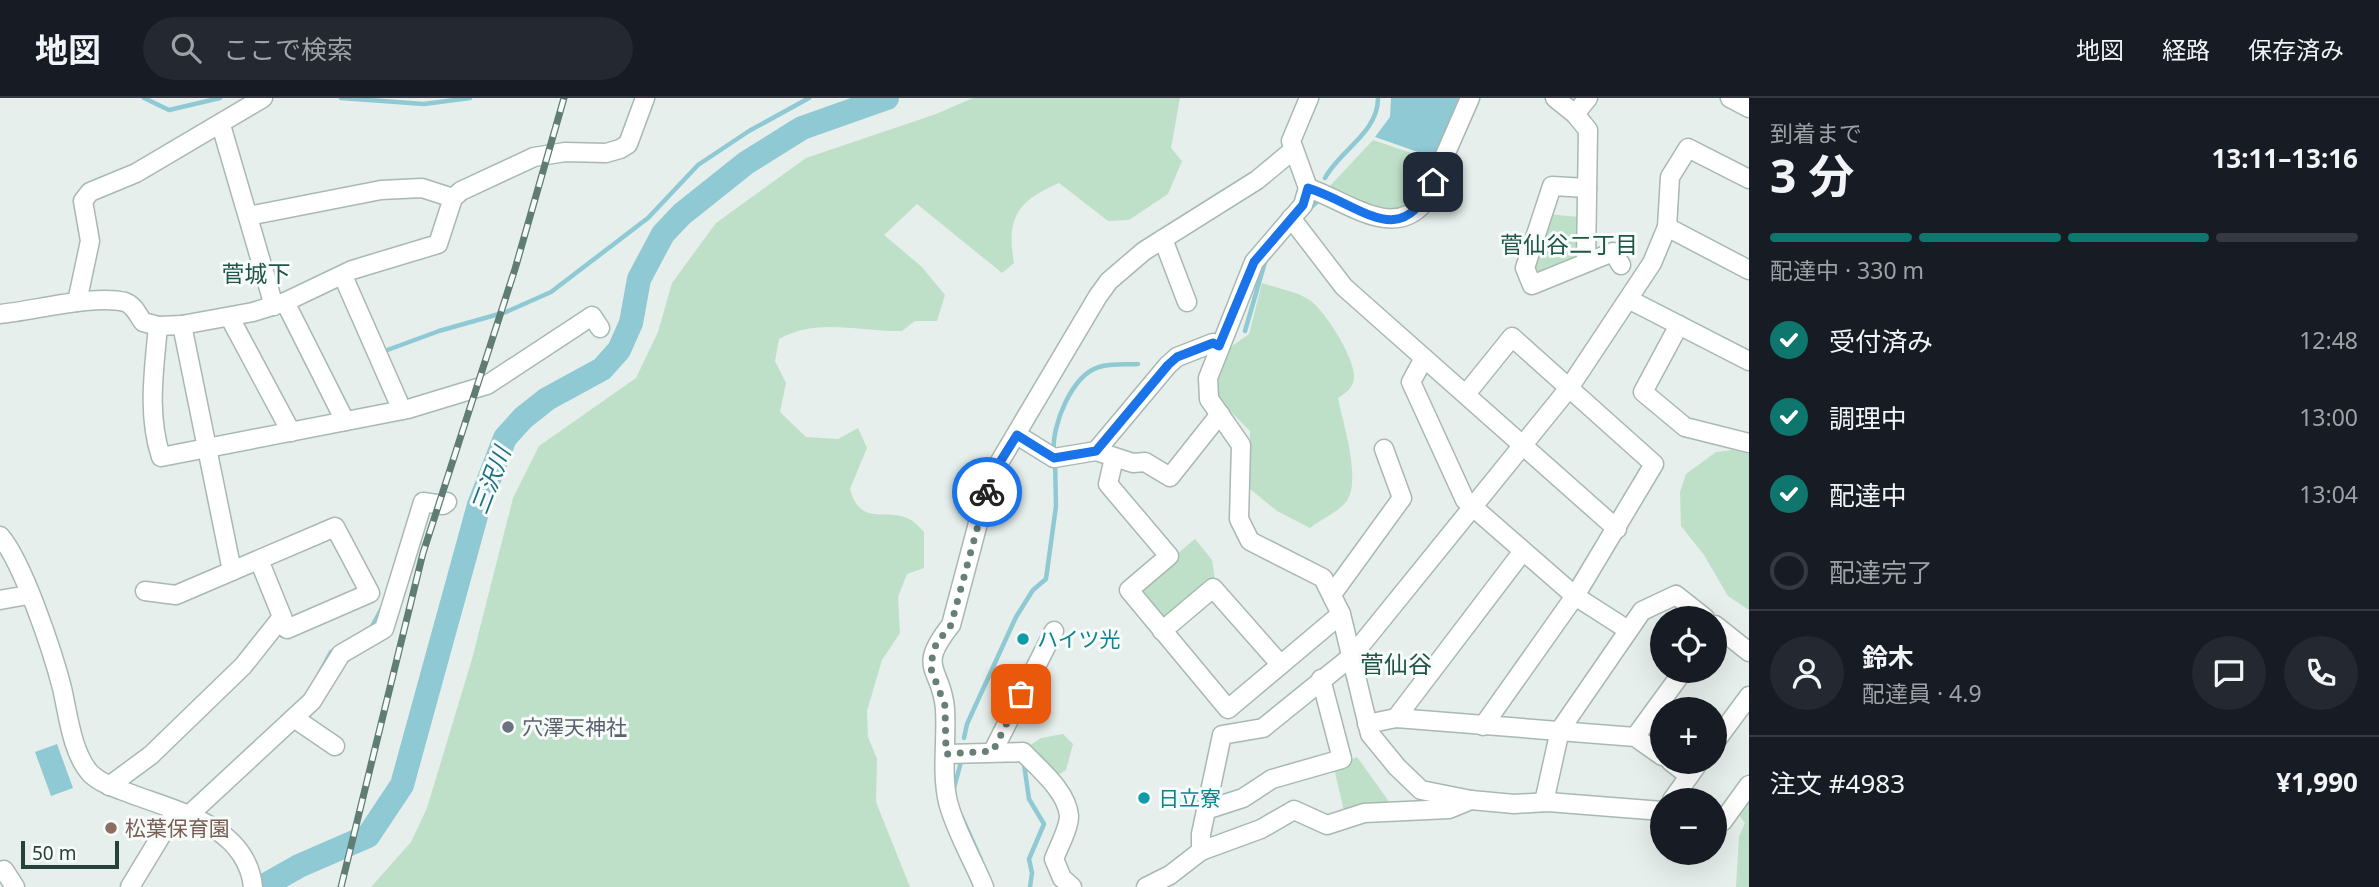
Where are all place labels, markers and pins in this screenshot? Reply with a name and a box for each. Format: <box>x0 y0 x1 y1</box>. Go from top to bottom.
pin <box>1403 152 1463 212</box>
place label: ハイツ光 <box>1037 625 1121 653</box>
marker: ハイツ光 <box>1015 631 1031 647</box>
pin <box>991 664 1051 724</box>
place label: 穴澤天神社 <box>522 713 627 741</box>
marker: 穴澤天神社 <box>500 719 516 735</box>
place label: 日立寮 <box>1158 784 1221 812</box>
marker: 日立寮 <box>1136 790 1152 806</box>
place label: 松葉保育園 <box>125 814 230 842</box>
marker: 松葉保育園 <box>103 820 119 836</box>

